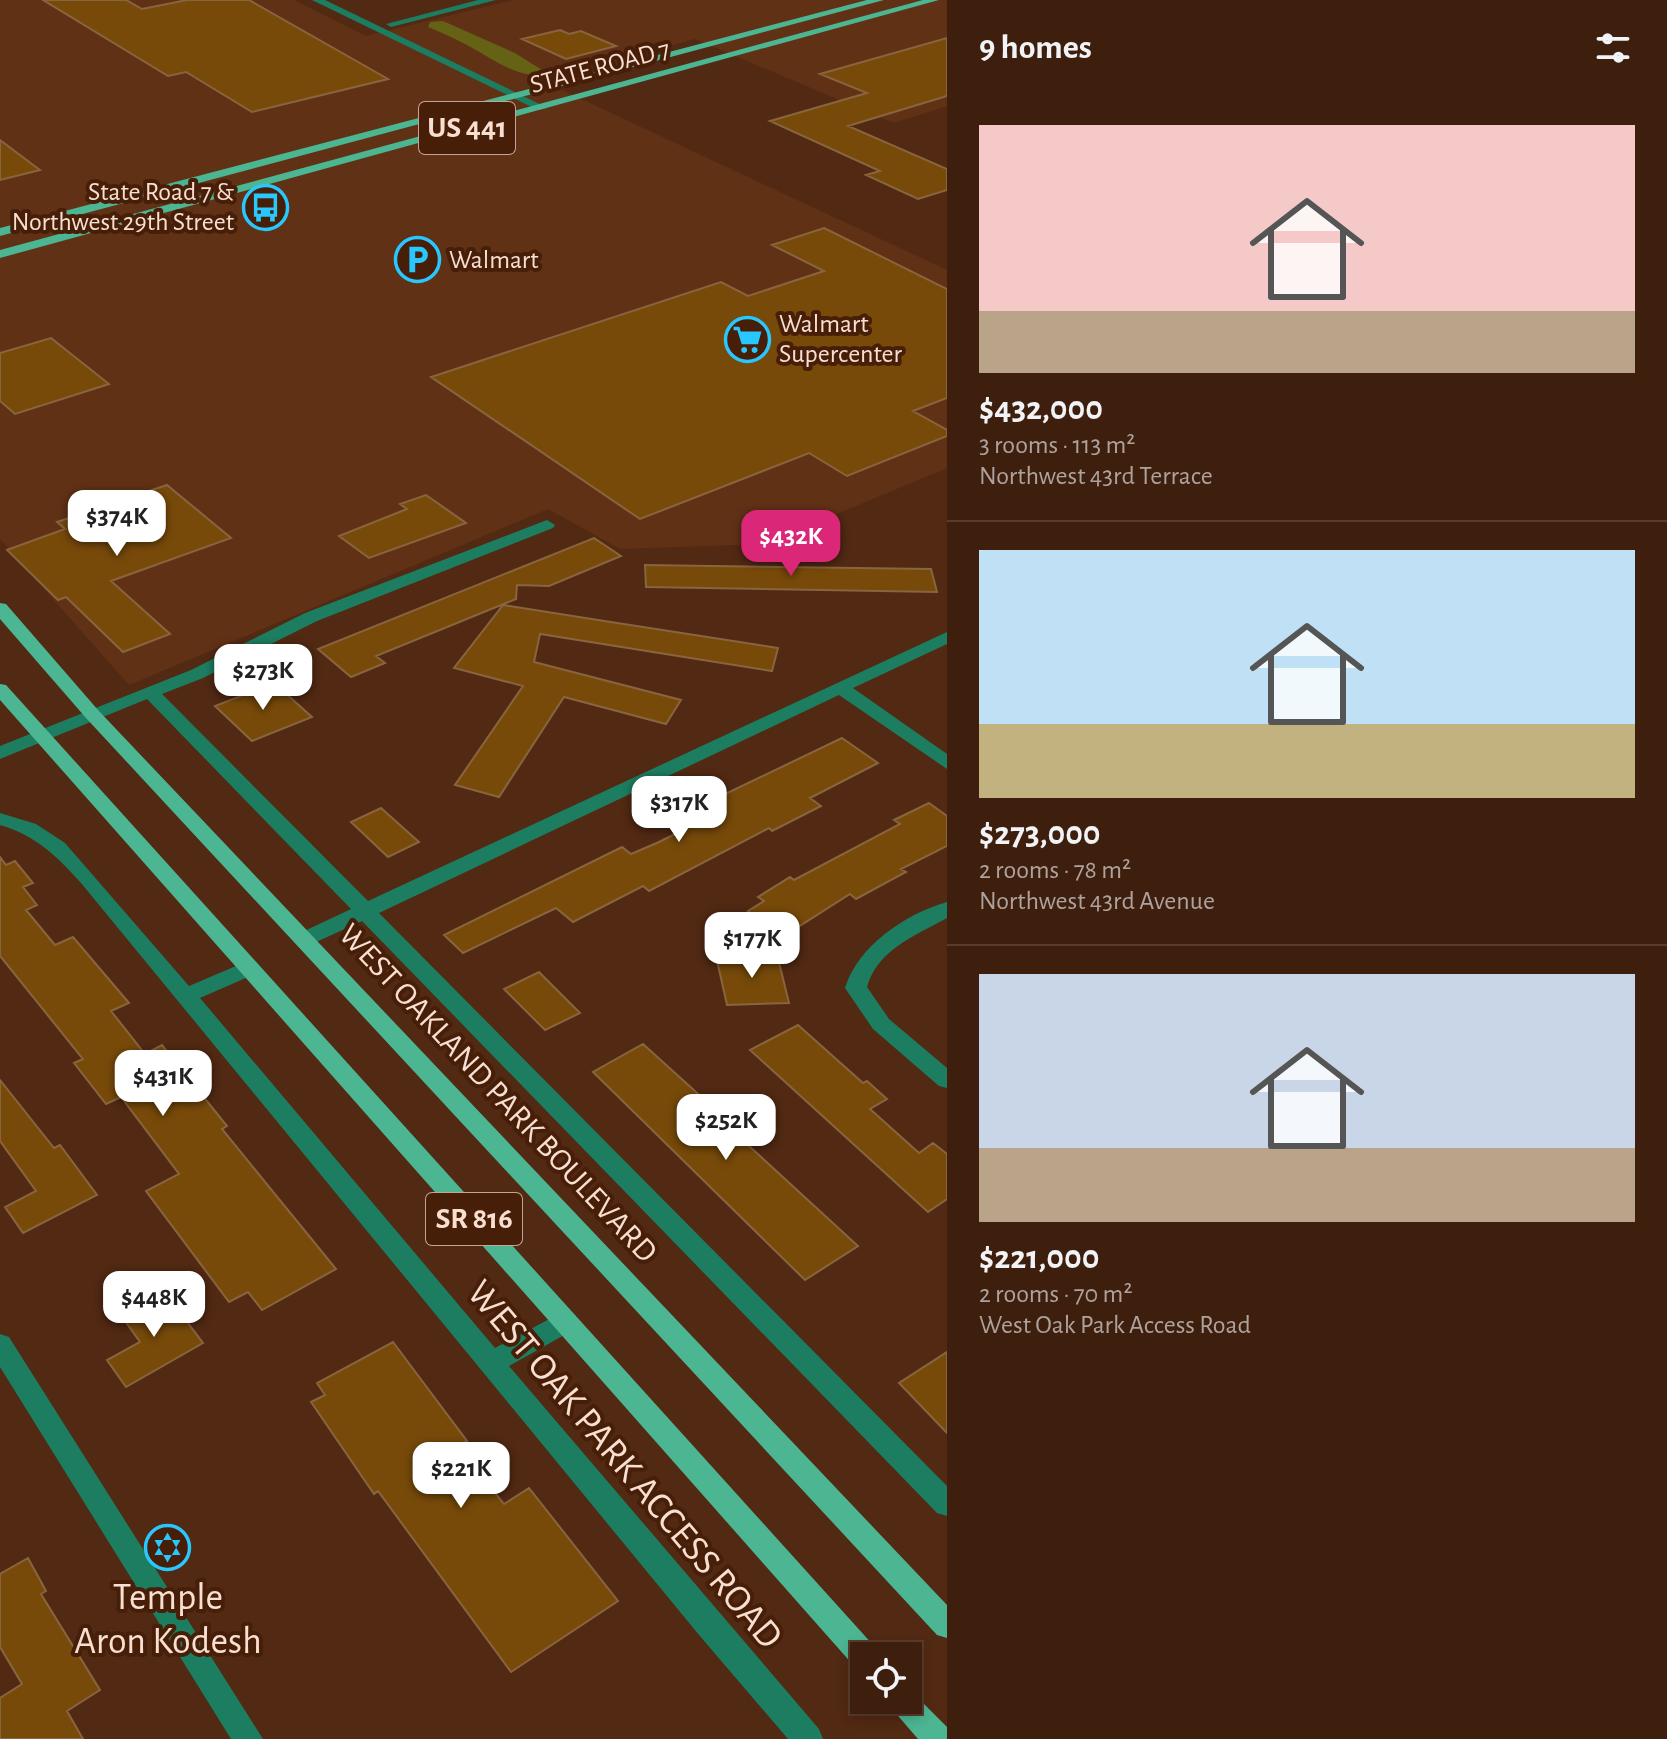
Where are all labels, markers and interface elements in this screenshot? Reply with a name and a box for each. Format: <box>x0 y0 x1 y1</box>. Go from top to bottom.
icon: filters <box>1591 26 1635 70</box>
text: 9 homes <box>979 31 1092 65</box>
street label: STATE ROAD 7 <box>527 36 673 98</box>
road number: US 441 <box>419 102 515 154</box>
icon: home <box>1235 177 1379 321</box>
place label: State Road 7 & Northwest 29th Street <box>12 179 234 235</box>
bus stop icon: State Road 7 & Northwest 29th Street <box>241 183 289 231</box>
parking icon: Walmart <box>394 236 442 284</box>
place label: Walmart <box>449 247 539 273</box>
place label: Walmart Supercenter <box>779 311 902 367</box>
supermarket icon: Walmart Supercenter <box>724 315 772 363</box>
text: $432,000 <box>979 392 1103 426</box>
text: 3 rooms · 113 m² <box>979 432 1135 458</box>
text: Northwest 43rd Terrace <box>979 463 1213 489</box>
pin: $374K <box>61 490 173 558</box>
text: $374K <box>86 503 148 529</box>
pin: $432K <box>735 510 847 578</box>
text: $432K <box>759 523 823 549</box>
icon: home <box>1235 602 1379 746</box>
pin: $273K <box>207 644 319 712</box>
text: $273K <box>232 657 294 683</box>
pin: $317K <box>623 776 735 844</box>
text: $317K <box>650 789 708 815</box>
text: $273,000 <box>979 817 1101 851</box>
text: 2 rooms · 78 m² <box>979 857 1131 883</box>
text: Northwest 43rd Avenue <box>979 888 1215 914</box>
pin: $177K <box>696 912 808 980</box>
street label: WEST OAKLAND PARK BOULEVARD <box>333 918 663 1268</box>
text: $177K <box>723 925 781 951</box>
icon: home <box>1235 1026 1379 1170</box>
pin: $431K <box>107 1050 219 1118</box>
text: $431K <box>133 1063 193 1089</box>
pin: $252K <box>670 1094 782 1162</box>
text: $252K <box>695 1107 757 1133</box>
road number: SR 816 <box>426 1193 522 1245</box>
text: $221,000 <box>979 1241 1100 1275</box>
pin: $448K <box>98 1271 210 1339</box>
street label: WEST OAK PARK ACCESS ROAD <box>459 1274 789 1656</box>
text: 2 rooms · 70 m² <box>979 1281 1132 1307</box>
text: $448K <box>121 1284 187 1310</box>
text: West Oak Park Access Road <box>979 1312 1251 1338</box>
pin: $221K <box>405 1442 517 1510</box>
text: $221K <box>431 1455 491 1481</box>
synagogue icon: Temple Aron Kodesh <box>144 1523 192 1571</box>
place label: Temple Aron Kodesh <box>74 1579 262 1661</box>
map controls <box>850 1642 922 1714</box>
button: locate <box>850 1642 922 1714</box>

